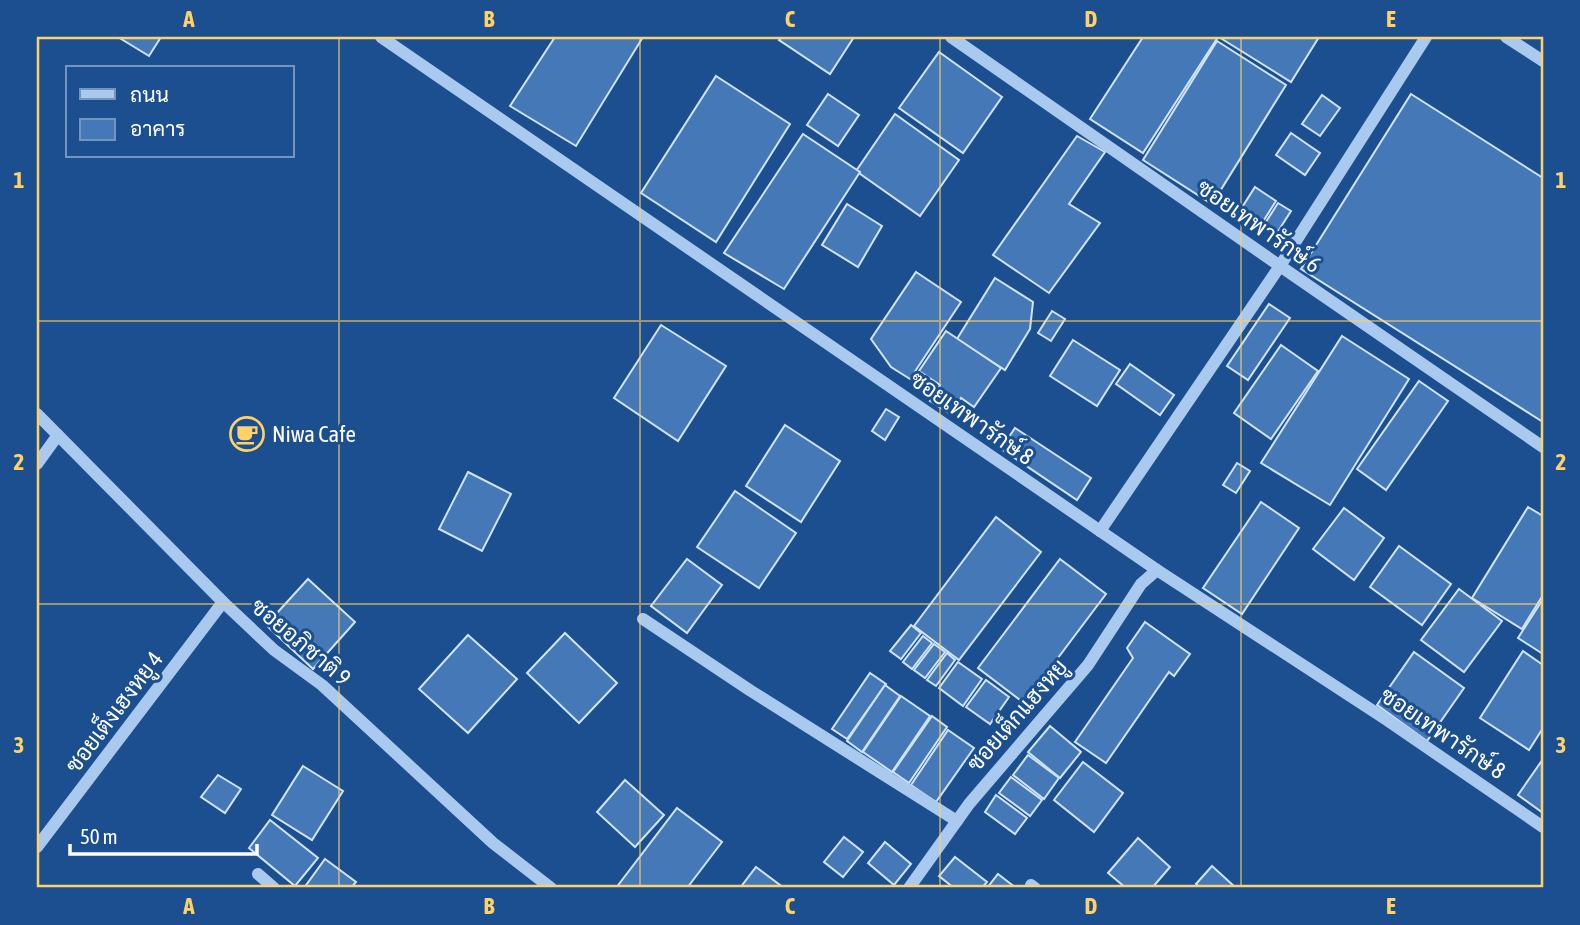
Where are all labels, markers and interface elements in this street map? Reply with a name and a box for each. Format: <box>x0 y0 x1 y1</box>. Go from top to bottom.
text: A <box>182 6 195 32</box>
text: B <box>484 6 495 32</box>
text: C <box>785 6 796 32</box>
text: D <box>1085 6 1098 32</box>
text: E <box>1386 6 1396 32</box>
legend <box>66 66 294 158</box>
text: ถนน <box>130 82 169 106</box>
text: อาคาร <box>130 116 186 140</box>
text: 1 <box>14 167 25 193</box>
text: 1 <box>1556 167 1567 193</box>
street label: ซอยเทพารักษ์ 6 <box>1192 171 1327 278</box>
street label: ซอยเทพารักษ์ 8 <box>905 363 1040 470</box>
cafe icon: Niwa Cafe <box>228 415 266 453</box>
place label: Niwa Cafe <box>272 421 356 447</box>
text: 2 <box>14 449 24 475</box>
text: 2 <box>1556 449 1566 475</box>
street label: ซอยอภิชาติ 9 <box>246 592 357 691</box>
street label: ซอยเต็งเฮงหยู 4 <box>57 644 171 780</box>
street label: ซอยเต็กแฮงหยู <box>958 651 1076 779</box>
street label: ซอยเทพารักษ์ 8 <box>1376 679 1512 784</box>
text: 3 <box>14 732 24 758</box>
text: 3 <box>1556 732 1566 758</box>
scale bar <box>70 813 257 857</box>
text: 50 m <box>80 824 118 848</box>
text: A <box>182 893 195 919</box>
text: B <box>484 893 495 919</box>
text: C <box>785 893 796 919</box>
text: D <box>1085 893 1098 919</box>
text: E <box>1386 893 1396 919</box>

